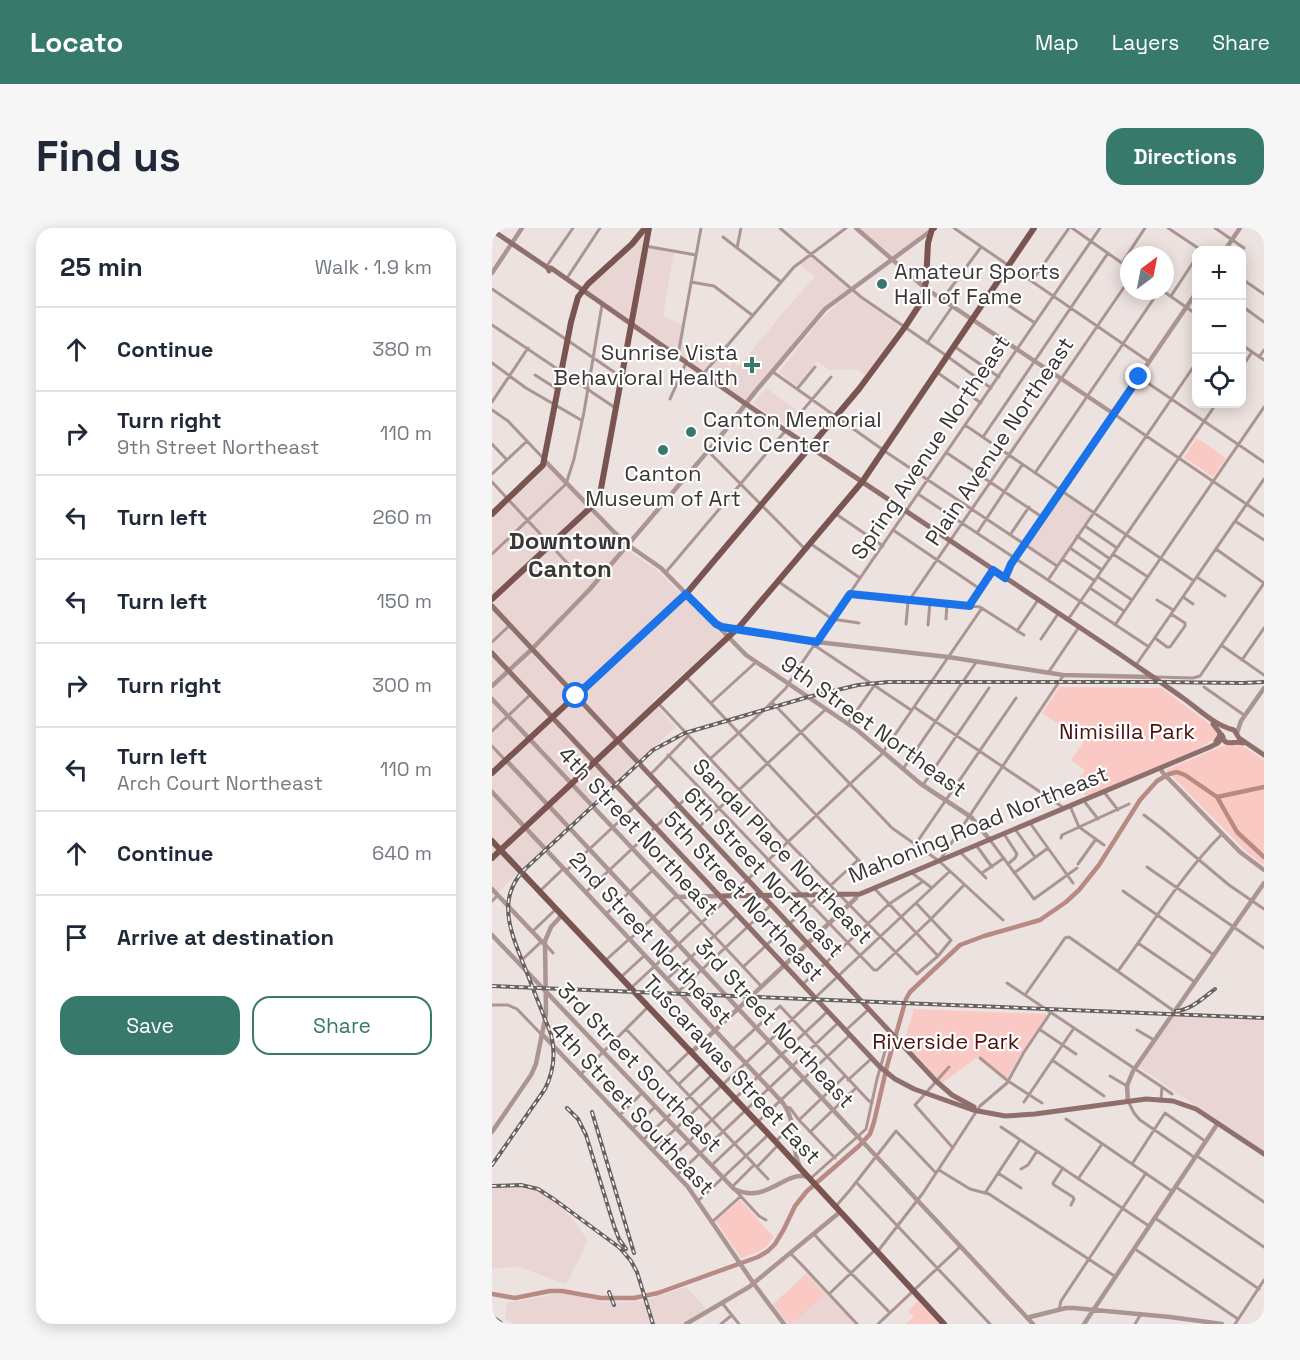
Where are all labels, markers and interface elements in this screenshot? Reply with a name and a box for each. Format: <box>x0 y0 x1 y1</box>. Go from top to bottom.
text: Locato <box>30 24 123 60</box>
text: Map <box>1035 29 1079 56</box>
text: Layers <box>1112 29 1179 56</box>
text: Share <box>1212 29 1270 56</box>
button: Directions <box>1106 128 1264 185</box>
text: Find us <box>36 130 181 183</box>
north arrow <box>1120 246 1174 300</box>
map controls <box>1192 246 1246 408</box>
button: + <box>1192 246 1246 300</box>
text: 25 min <box>60 250 143 284</box>
text: Walk · 1.9 km <box>315 254 432 280</box>
place label: Amateur Sports Hall of Fame <box>894 257 1060 310</box>
marker: Amateur Sports Hall of Fame <box>875 277 889 291</box>
button: − <box>1192 300 1246 354</box>
street label: Spring Avenue Northeast <box>844 329 1016 565</box>
street label: Plain Avenue Northeast <box>919 331 1079 551</box>
icon: ahead <box>60 333 93 366</box>
text: Continue <box>117 335 213 363</box>
text: 380 m <box>372 336 432 362</box>
place label: Sunrise Vista Behavioral Health <box>553 338 738 391</box>
button: locate <box>1192 354 1246 408</box>
marker: Sunrise Vista Behavioral Health <box>743 356 761 374</box>
route end <box>1125 363 1151 389</box>
place label: Canton Memorial Civic Center <box>703 405 882 458</box>
text: Turn right <box>117 406 222 434</box>
icon: right <box>60 417 93 450</box>
text: 110 m <box>380 420 432 446</box>
marker: Canton Memorial Civic Center <box>684 425 698 439</box>
text: 9th Street Northeast <box>117 434 320 460</box>
marker: Canton Museum of Art <box>656 443 670 457</box>
place label: Canton Museum of Art <box>585 459 741 512</box>
icon: left <box>60 501 93 534</box>
text: Turn left <box>117 503 207 531</box>
text: 260 m <box>373 504 432 530</box>
district label: Downtown Canton <box>509 525 631 584</box>
icon: left <box>60 585 93 618</box>
text: Turn left <box>117 587 207 615</box>
text: 150 m <box>377 588 432 614</box>
street label: 9th Street Northeast <box>776 649 972 803</box>
icon: right <box>60 669 93 702</box>
text: Turn right <box>117 671 222 699</box>
text: 300 m <box>372 672 432 698</box>
route start <box>562 682 588 708</box>
park label: Nimisilla Park <box>1059 717 1195 745</box>
street label: 4th Street Northeast <box>553 740 725 922</box>
text: Turn left <box>117 742 207 770</box>
street label: Sandal Place Northeast <box>687 752 879 950</box>
icon: left <box>60 753 93 786</box>
text: 110 m <box>380 756 432 782</box>
street label: Mahoning Road Northeast <box>844 759 1112 889</box>
text: Arch Court Northeast <box>117 770 323 796</box>
street label: 6th Street Northeast <box>678 781 850 963</box>
street label: 5th Street Northeast <box>658 805 830 987</box>
icon: ahead <box>60 837 93 870</box>
text: Continue <box>117 839 213 867</box>
text: 640 m <box>372 840 432 866</box>
street label: 2nd Street Northeast <box>563 846 739 1030</box>
icon: arrive <box>60 921 93 954</box>
text: Arrive at destination <box>117 923 334 951</box>
street label: 3rd Street Northeast <box>689 933 861 1113</box>
street label: Tuscarawas Street East <box>637 968 827 1170</box>
street label: 3rd Street Southeast <box>552 976 728 1158</box>
button: Save <box>60 996 240 1055</box>
button: Share <box>252 996 432 1055</box>
street label: 4th Street Southeast <box>545 1015 721 1201</box>
park label: Riverside Park <box>872 1027 1020 1055</box>

